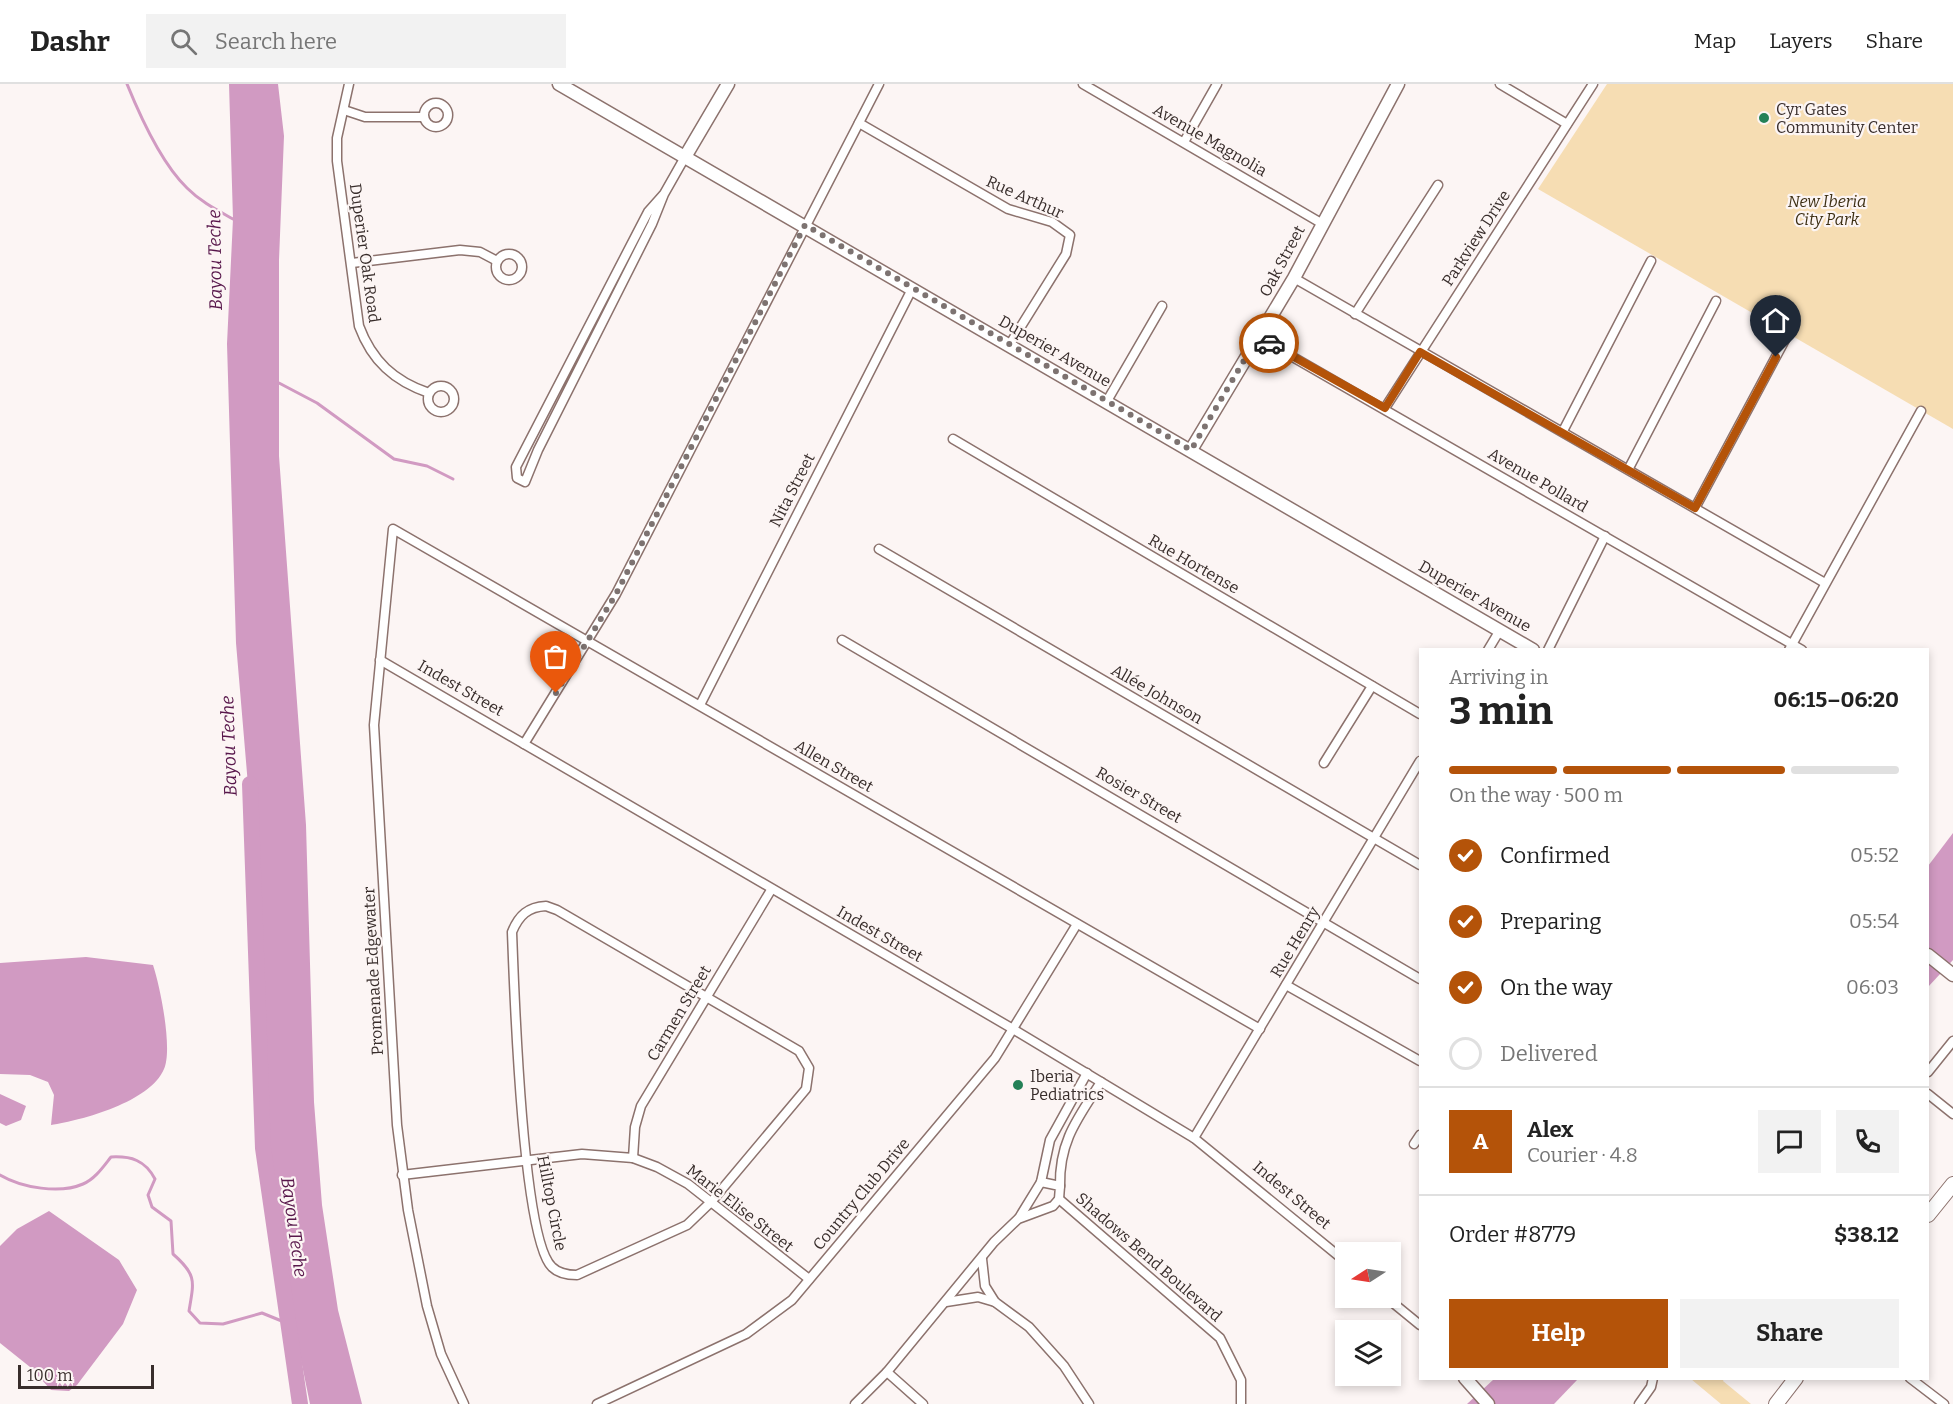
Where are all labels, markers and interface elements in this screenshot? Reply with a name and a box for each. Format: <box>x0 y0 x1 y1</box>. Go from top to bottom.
search box <box>146 14 566 68</box>
text: Dashr <box>30 25 110 58</box>
icon: search <box>167 25 200 58</box>
text: Search here <box>215 28 337 55</box>
text: Map <box>1694 28 1736 54</box>
text: Layers <box>1769 28 1833 54</box>
text: Share <box>1866 28 1923 54</box>
street label: Avenue Magnolia <box>1150 100 1270 180</box>
place label: Cyr Gates Community Center <box>1776 100 1918 137</box>
marker: Cyr Gates Community Center <box>1757 111 1771 125</box>
street label: Rue Arthur <box>983 171 1067 223</box>
street label: Duperier Oak Road <box>346 182 384 324</box>
street label: Parkview Drive <box>1438 186 1514 290</box>
park label: New Iberia City Park <box>1788 192 1866 229</box>
water label: Bayou Teche <box>203 209 227 311</box>
street label: Oak Street <box>1255 222 1309 300</box>
pin <box>1750 295 1801 357</box>
icon: home <box>1759 304 1792 337</box>
street label: Duperier Avenue <box>995 311 1115 391</box>
courier <box>1239 313 1299 373</box>
icon: car <box>1253 327 1286 360</box>
street label: Avenue Pollard <box>1485 444 1592 516</box>
street label: Nita Street <box>765 450 819 530</box>
street label: Rue Hortense <box>1145 530 1243 598</box>
street label: Duperier Avenue <box>1415 556 1535 636</box>
pin <box>530 631 581 693</box>
icon: bag <box>539 640 572 673</box>
street label: Indest Street <box>415 656 507 720</box>
street label: Allée Johnson <box>1108 660 1206 728</box>
text: Arriving in <box>1449 665 1548 689</box>
text: 06:15–06:20 <box>1774 686 1899 713</box>
text: 3 min <box>1449 688 1553 734</box>
water label: Bayou Teche <box>216 695 242 797</box>
street label: Allen Street <box>791 736 877 796</box>
street label: Rosier Street <box>1093 763 1185 827</box>
text: On the way · 500 m <box>1449 783 1623 807</box>
icon: check <box>1449 839 1482 872</box>
text: Confirmed <box>1500 842 1610 869</box>
text: 05:52 <box>1850 843 1899 867</box>
street label: Promenade Edgewater <box>359 886 387 1056</box>
street label: Indest Street <box>834 902 926 966</box>
street label: Rue Henry <box>1266 903 1324 981</box>
icon: check <box>1449 905 1482 938</box>
text: Preparing <box>1500 908 1602 935</box>
text: 05:54 <box>1849 909 1899 933</box>
street label: Carmen Street <box>643 962 715 1064</box>
icon: check <box>1449 971 1482 1004</box>
text: On the way <box>1500 974 1612 1001</box>
text: 06:03 <box>1846 975 1899 999</box>
text: Delivered <box>1500 1040 1598 1067</box>
place label: Iberia Pediatrics <box>1030 1067 1104 1104</box>
marker: Iberia Pediatrics <box>1011 1078 1025 1092</box>
button: chat <box>1758 1110 1821 1173</box>
button: phone <box>1836 1110 1899 1173</box>
text: Alex <box>1527 1116 1573 1143</box>
text: A <box>1473 1128 1488 1155</box>
street label: Country Club Drive <box>809 1134 913 1254</box>
text: Courier · 4.8 <box>1527 1143 1638 1167</box>
street label: Hilltop Circle <box>533 1154 571 1252</box>
street label: Indest Street <box>1249 1157 1335 1233</box>
street label: Marie Elise Street <box>683 1160 797 1256</box>
water label: Bayou Teche <box>276 1176 312 1278</box>
street label: Shadows Bend Boulevard <box>1072 1188 1226 1326</box>
text: Order #8779 <box>1449 1221 1576 1248</box>
text: $38.12 <box>1834 1221 1899 1248</box>
north arrow <box>1335 1242 1401 1308</box>
map controls <box>1335 1242 1401 1386</box>
button: Help <box>1449 1299 1668 1368</box>
button: Share <box>1680 1299 1899 1368</box>
button: layers <box>1335 1320 1401 1386</box>
scale bar <box>18 1362 154 1390</box>
text: 100 m <box>27 1366 72 1385</box>

